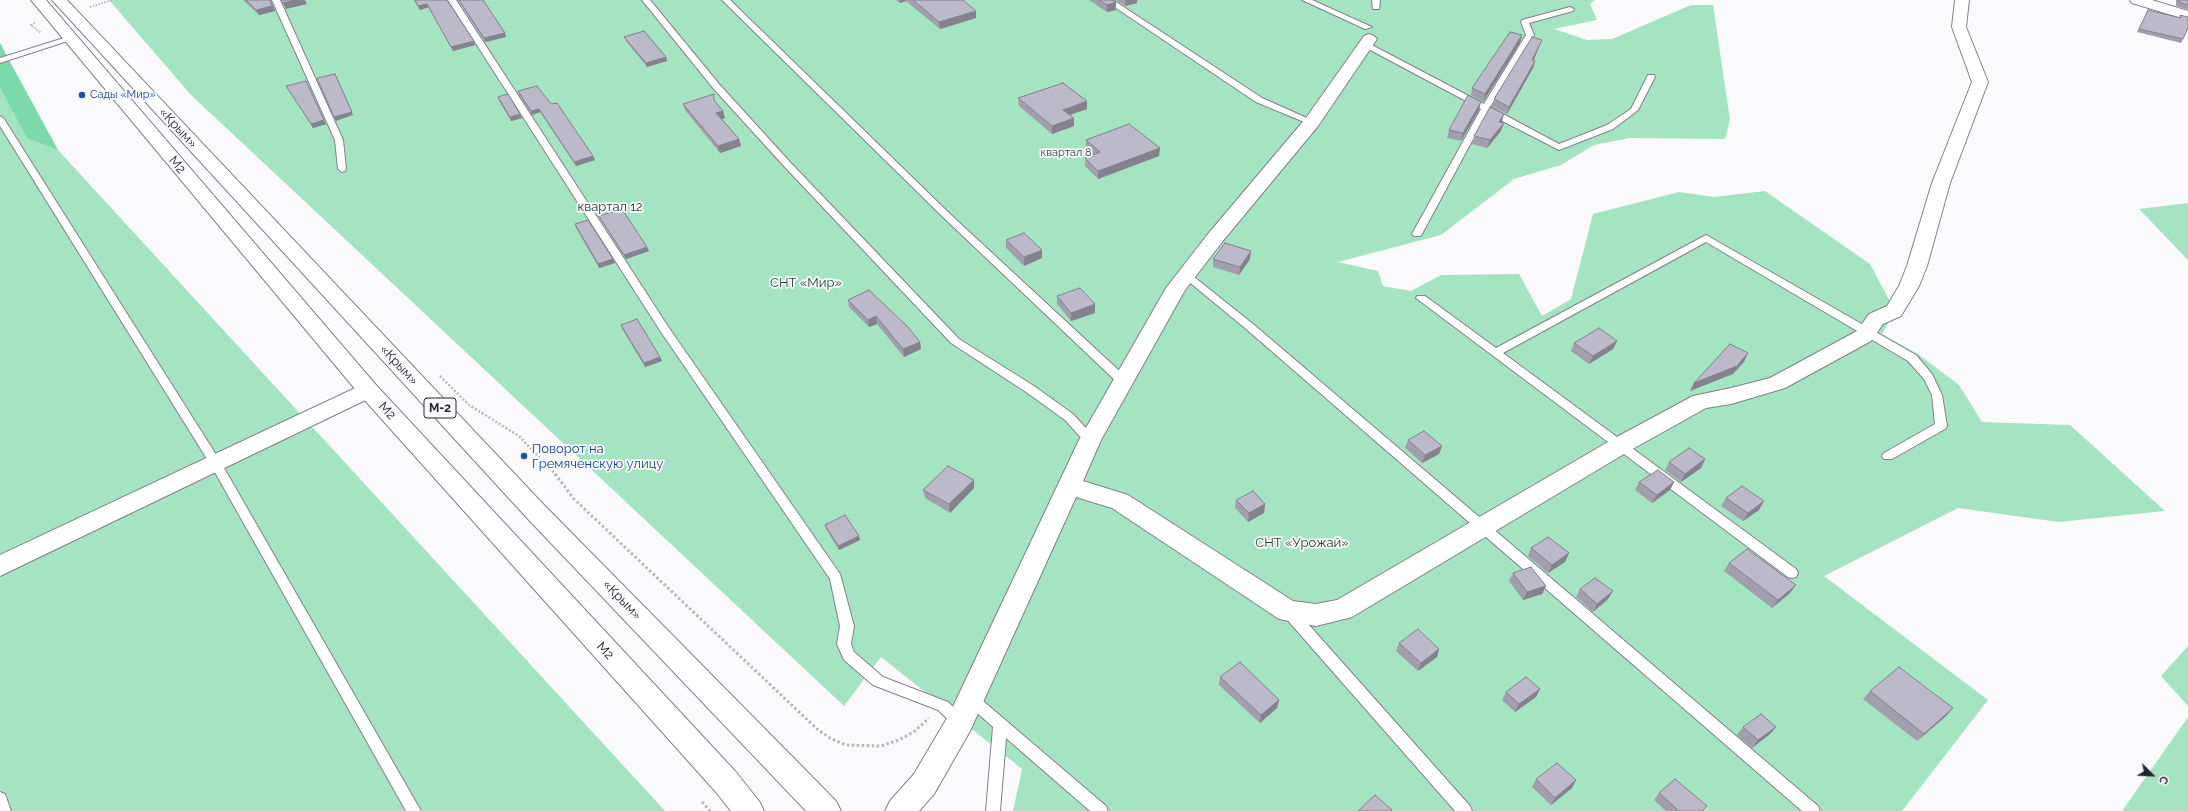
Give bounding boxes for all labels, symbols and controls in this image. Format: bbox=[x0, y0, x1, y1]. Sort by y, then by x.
place label: Сады «Мир» bbox=[90, 88, 156, 102]
marker: Сады «Мир» bbox=[77, 90, 87, 100]
street label: «Крым» bbox=[156, 105, 200, 151]
park label: квартал 8 bbox=[1040, 146, 1092, 160]
street label: М2 bbox=[165, 153, 189, 177]
park label: квартал 12 bbox=[577, 199, 643, 215]
park label: СНТ «Мир» bbox=[770, 275, 842, 291]
street label: «Крым» bbox=[377, 342, 421, 388]
road number: М-2 bbox=[424, 398, 456, 418]
street label: М2 bbox=[375, 399, 399, 423]
place label: Поворот на Гремяченскую улицу bbox=[532, 441, 663, 472]
marker: Поворот на Гремяченскую улицу bbox=[519, 451, 529, 461]
park label: СНТ «Урожай» bbox=[1255, 535, 1349, 551]
street label: «Крым» bbox=[599, 577, 645, 623]
street label: М2 bbox=[593, 639, 617, 663]
north arrow bbox=[2132, 755, 2172, 795]
text: С bbox=[2156, 774, 2171, 786]

